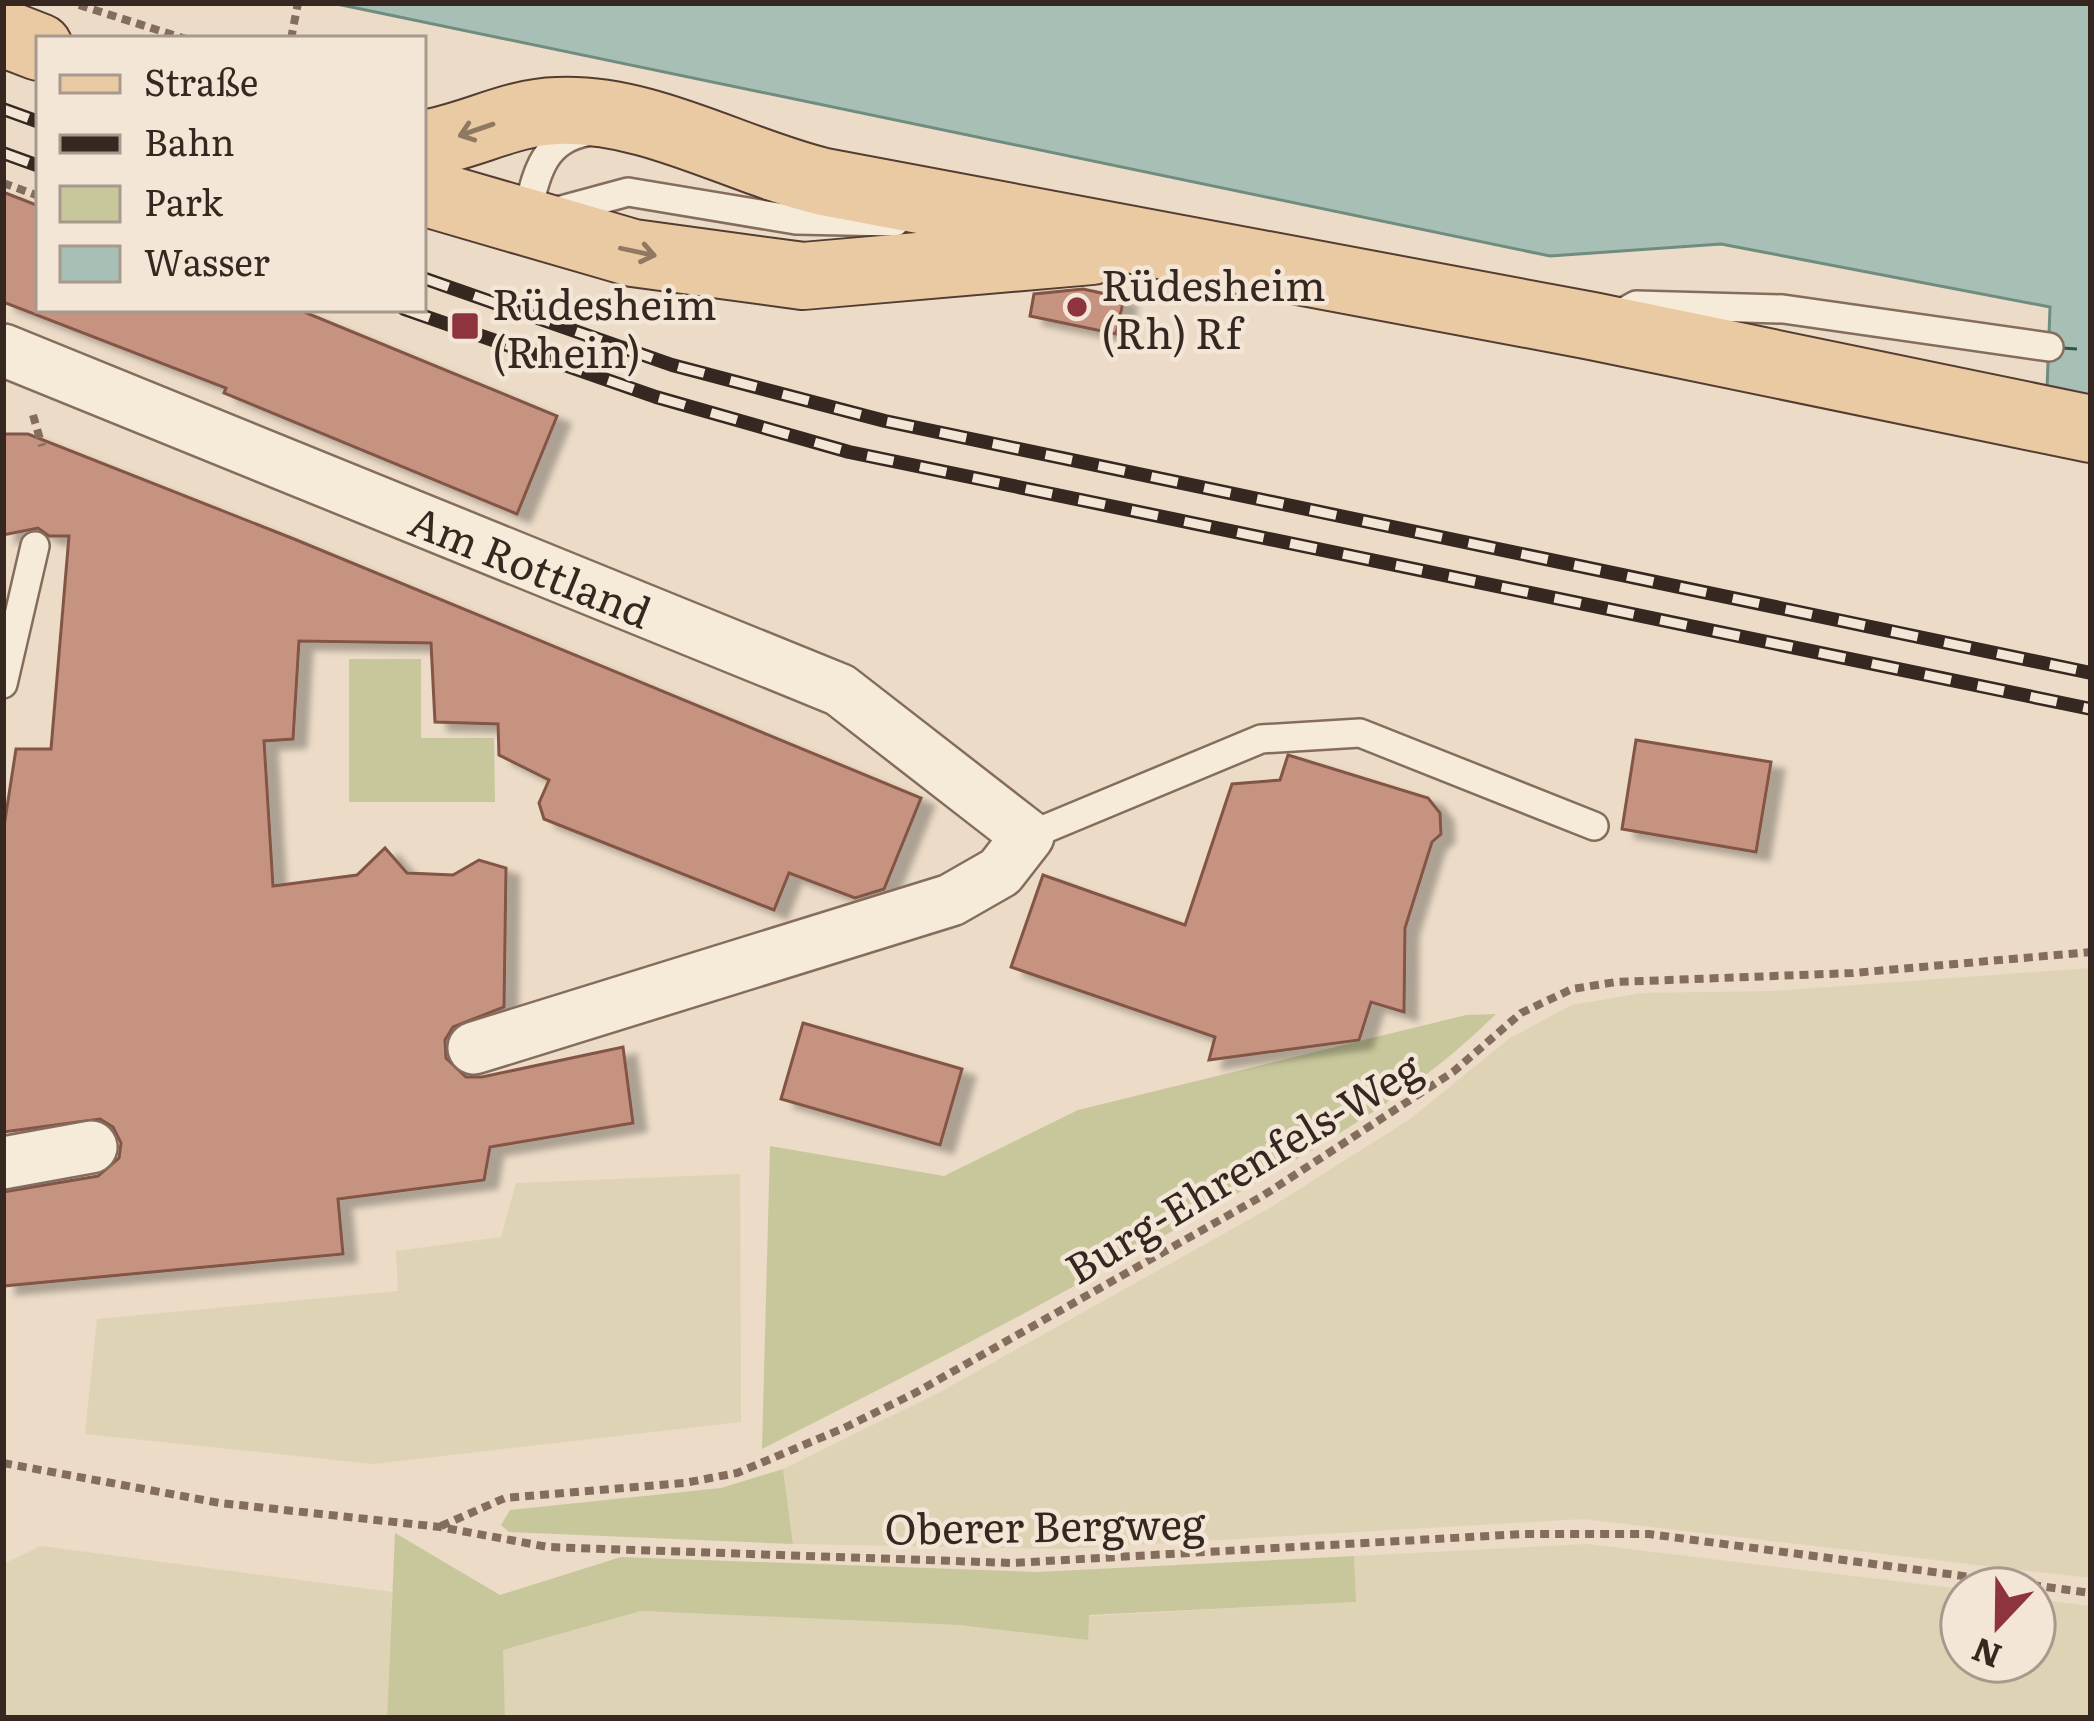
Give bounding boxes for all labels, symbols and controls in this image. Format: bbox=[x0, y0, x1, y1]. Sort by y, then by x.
legend bbox=[36, 36, 426, 312]
text: Straße bbox=[144, 54, 258, 107]
text: Bahn bbox=[144, 114, 234, 167]
one-way arrow bbox=[458, 121, 496, 143]
text: Park bbox=[144, 174, 224, 227]
text: Wasser bbox=[144, 234, 270, 287]
one-way arrow bbox=[618, 242, 656, 265]
place label: Rüdesheim (Rh) Rf bbox=[1101, 252, 1326, 362]
place label: Rüdesheim (Rhein) bbox=[492, 271, 717, 381]
marker: Rüdesheim (Rh) Rf bbox=[1064, 294, 1090, 320]
marker: Rüdesheim (Rhein) bbox=[449, 310, 481, 342]
street label: Am Rottland bbox=[401, 488, 661, 641]
street label: Burg-Ehrenfels-Weg bbox=[1052, 1035, 1432, 1297]
street label: Oberer Bergweg bbox=[884, 1490, 1207, 1558]
north arrow bbox=[1938, 1565, 2058, 1685]
text: N bbox=[1964, 1627, 2008, 1683]

